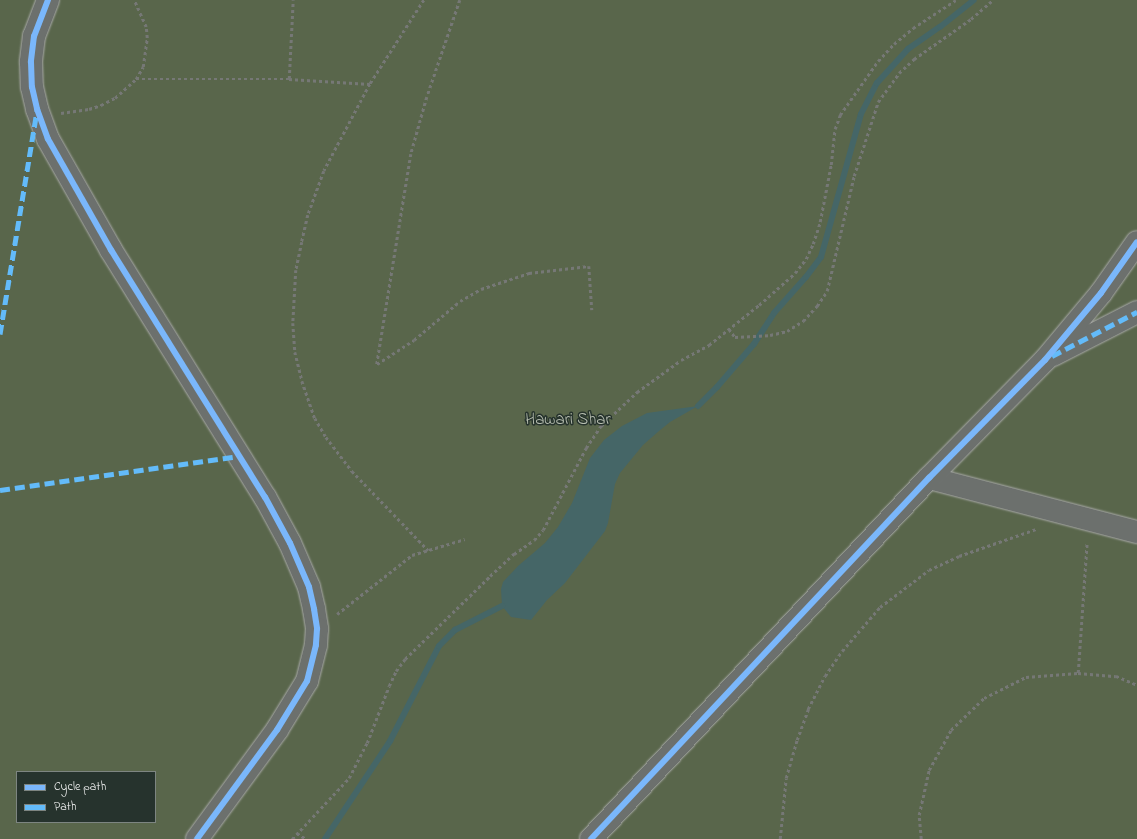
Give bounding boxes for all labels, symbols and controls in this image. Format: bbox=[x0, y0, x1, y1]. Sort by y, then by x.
park label: Hawari Shar bbox=[525, 410, 611, 430]
legend bbox=[16, 771, 156, 823]
text: Cycle path bbox=[54, 778, 106, 796]
text: Path bbox=[54, 798, 76, 816]

